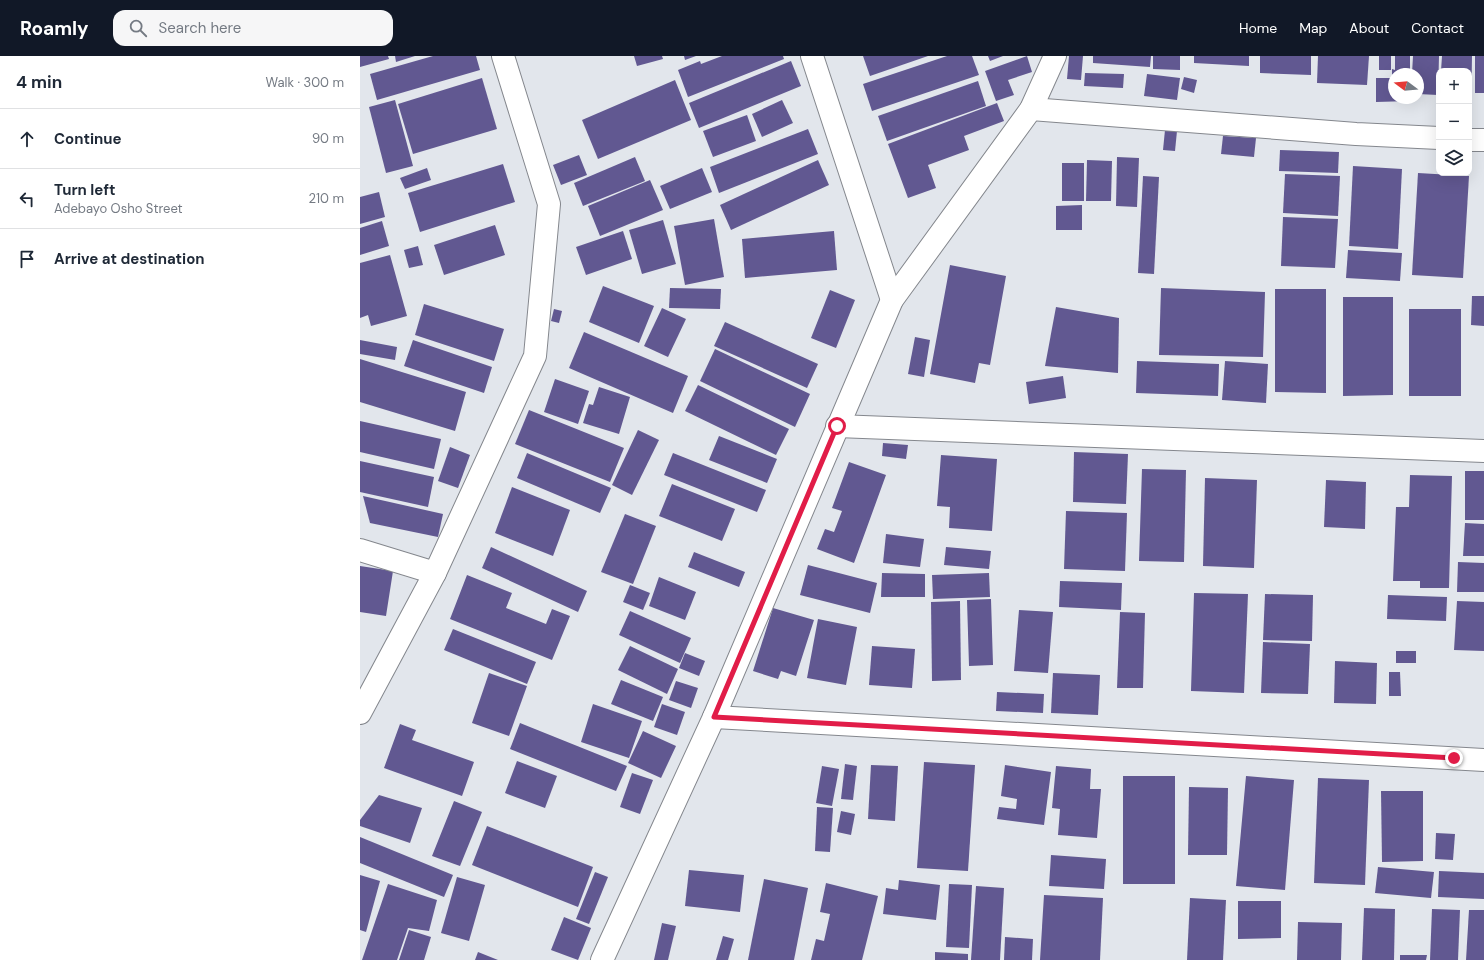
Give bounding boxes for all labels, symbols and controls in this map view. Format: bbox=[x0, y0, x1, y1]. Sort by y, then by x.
search box bbox=[113, 10, 393, 46]
text: Roamly bbox=[20, 16, 89, 41]
icon: search bbox=[127, 17, 149, 39]
text: Search here bbox=[159, 18, 241, 38]
text: Home bbox=[1239, 19, 1277, 37]
text: Map bbox=[1299, 19, 1327, 37]
text: About bbox=[1349, 19, 1389, 37]
text: Contact bbox=[1411, 19, 1464, 37]
north arrow bbox=[1388, 68, 1424, 104]
map controls bbox=[1436, 68, 1472, 176]
button: + bbox=[1436, 68, 1472, 104]
text: 4 min bbox=[16, 71, 62, 93]
text: Walk · 300 m bbox=[266, 74, 344, 91]
button: − bbox=[1436, 104, 1472, 140]
icon: ahead bbox=[16, 128, 38, 150]
text: Continue bbox=[54, 129, 122, 149]
text: 90 m bbox=[312, 130, 344, 147]
button: layers bbox=[1436, 140, 1472, 176]
text: Turn left bbox=[54, 180, 115, 200]
icon: left bbox=[16, 188, 38, 210]
text: 210 m bbox=[309, 190, 344, 207]
text: Adebayo Osho Street bbox=[54, 200, 183, 217]
icon: arrive bbox=[16, 248, 38, 270]
text: Arrive at destination bbox=[54, 249, 205, 269]
route start bbox=[828, 417, 846, 435]
route end bbox=[1445, 749, 1463, 767]

